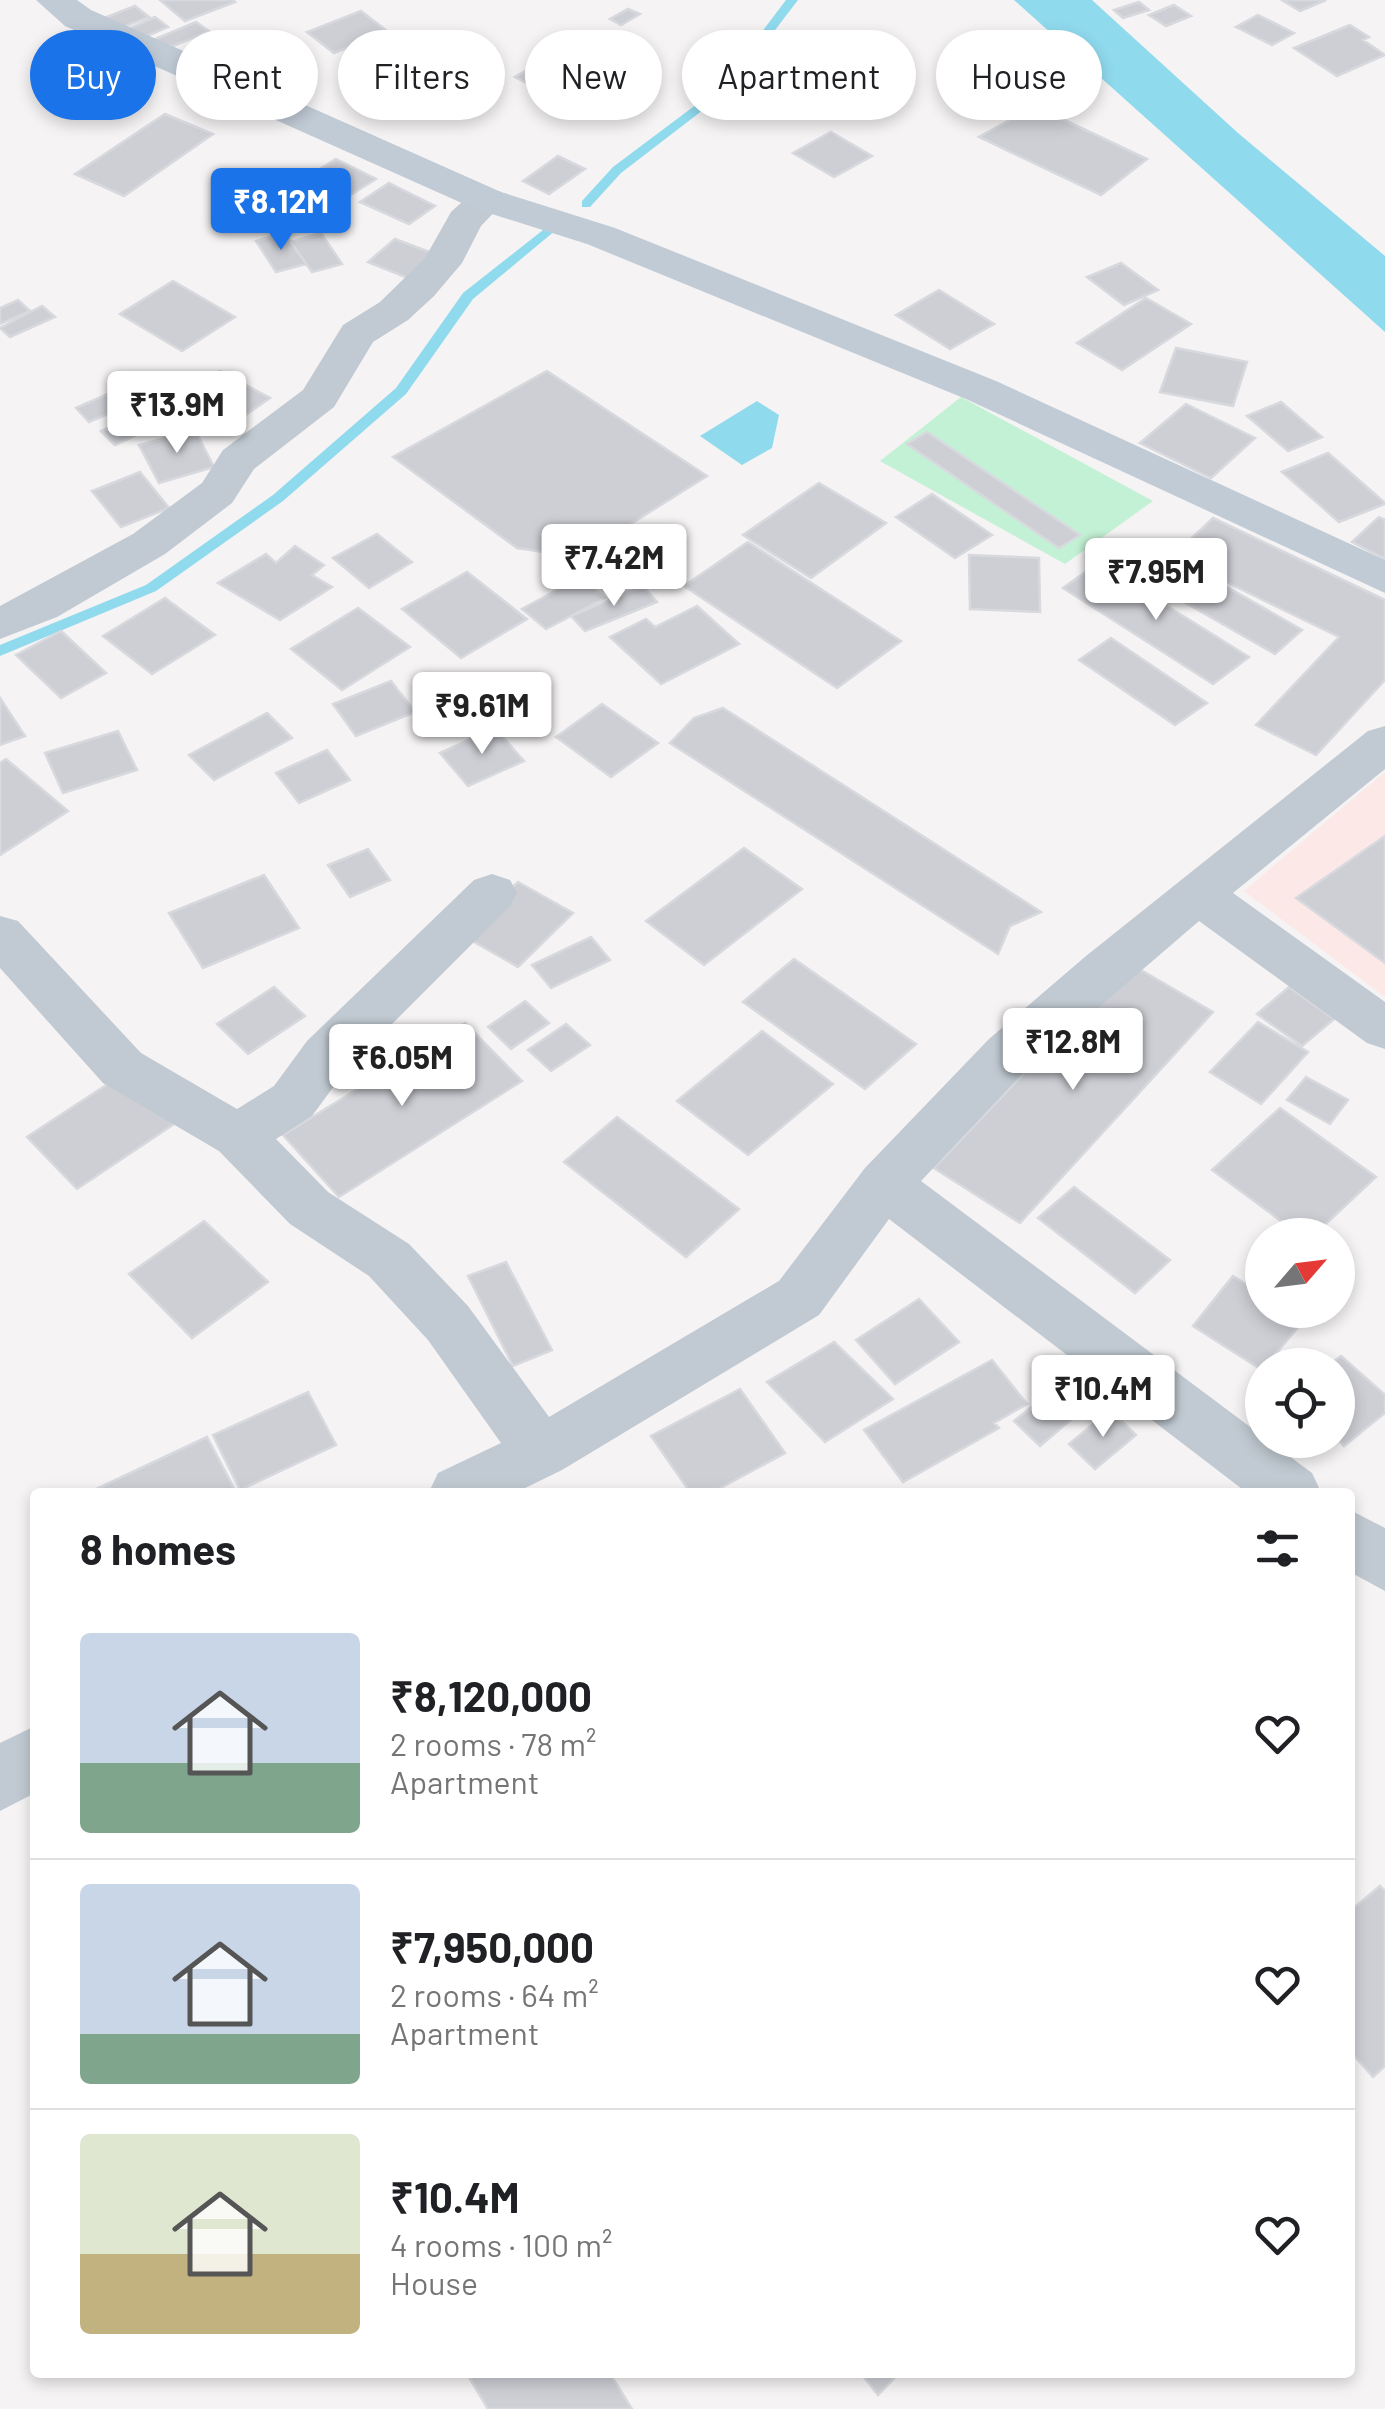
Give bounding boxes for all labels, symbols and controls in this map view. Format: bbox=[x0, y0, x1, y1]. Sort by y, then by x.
chip: Buy bbox=[30, 30, 156, 120]
chip: Rent bbox=[176, 30, 318, 120]
chip: Filters bbox=[338, 30, 505, 120]
chip: New bbox=[525, 30, 662, 120]
chip: Apartment bbox=[682, 30, 916, 120]
chip: House bbox=[936, 30, 1102, 120]
pin: ₹8.12M bbox=[200, 168, 362, 253]
text: ₹8.12M bbox=[233, 181, 329, 219]
pin: ₹13.9M bbox=[96, 371, 258, 456]
text: ₹13.9M bbox=[129, 384, 225, 422]
pin: ₹7.42M bbox=[533, 524, 695, 609]
text: ₹7.42M bbox=[564, 537, 664, 575]
pin: ₹7.95M bbox=[1075, 538, 1237, 623]
text: ₹7.95M bbox=[1107, 551, 1205, 589]
pin: ₹9.61M bbox=[401, 672, 563, 757]
text: ₹9.61M bbox=[434, 685, 530, 723]
pin: ₹12.8M bbox=[992, 1008, 1154, 1093]
text: ₹12.8M bbox=[1025, 1021, 1121, 1059]
pin: ₹6.05M bbox=[321, 1024, 483, 1109]
text: ₹6.05M bbox=[351, 1037, 453, 1075]
north arrow bbox=[1245, 1218, 1355, 1328]
map controls bbox=[1245, 1218, 1355, 1458]
button: locate bbox=[1245, 1348, 1355, 1458]
pin: ₹10.4M bbox=[1022, 1355, 1184, 1440]
text: ₹10.4M bbox=[1054, 1368, 1152, 1406]
icon: filters bbox=[1250, 1521, 1305, 1576]
text: 8 homes bbox=[80, 1523, 236, 1573]
text: ₹8,120,000 bbox=[390, 1670, 592, 1720]
icon: home bbox=[160, 1673, 280, 1793]
icon: heart bbox=[1250, 1706, 1305, 1761]
text: 2 rooms · 78 m² bbox=[390, 1724, 596, 1762]
text: Apartment bbox=[390, 1762, 539, 1800]
text: ₹7,950,000 bbox=[390, 1921, 594, 1971]
icon: home bbox=[160, 1924, 280, 2044]
icon: heart bbox=[1250, 1957, 1305, 2012]
text: 2 rooms · 64 m² bbox=[390, 1975, 599, 2013]
text: Apartment bbox=[390, 2013, 539, 2051]
text: ₹10.4M bbox=[390, 2171, 520, 2221]
icon: home bbox=[160, 2174, 280, 2294]
icon: heart bbox=[1250, 2207, 1305, 2262]
text: 4 rooms · 100 m² bbox=[390, 2225, 612, 2263]
text: House bbox=[390, 2263, 478, 2301]

